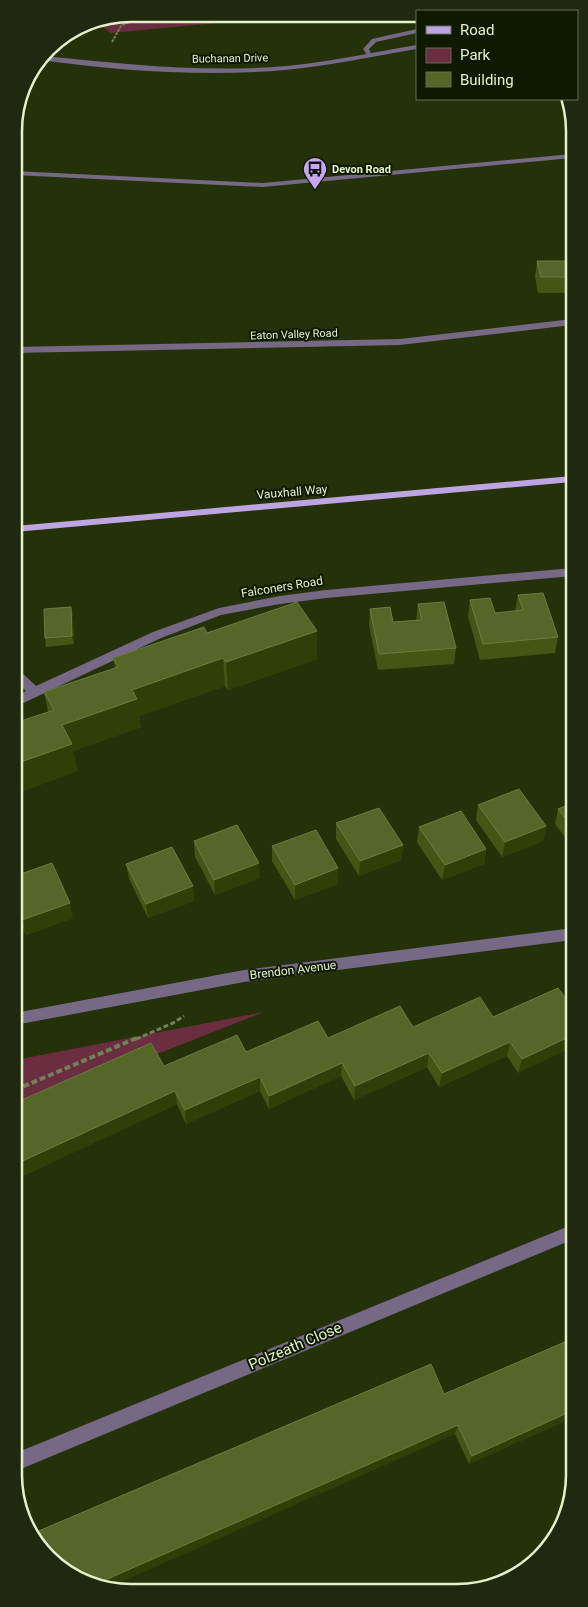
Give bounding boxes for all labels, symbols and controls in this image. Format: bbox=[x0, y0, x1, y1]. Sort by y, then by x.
legend bbox=[416, 10, 578, 100]
text: Road bbox=[460, 21, 494, 39]
text: Park bbox=[460, 46, 491, 64]
street label: Buchanan Drive bbox=[192, 51, 268, 66]
text: Building bbox=[460, 71, 514, 89]
bus stop icon: Devon Road bbox=[302, 156, 328, 190]
place label: Devon Road bbox=[332, 163, 391, 176]
street label: Eaton Valley Road bbox=[250, 326, 338, 343]
street label: Vauxhall Way bbox=[256, 482, 328, 502]
street label: Falconers Road bbox=[240, 574, 324, 600]
street label: Brendon Avenue bbox=[249, 958, 337, 982]
street label: Polzeath Close bbox=[246, 1318, 344, 1374]

